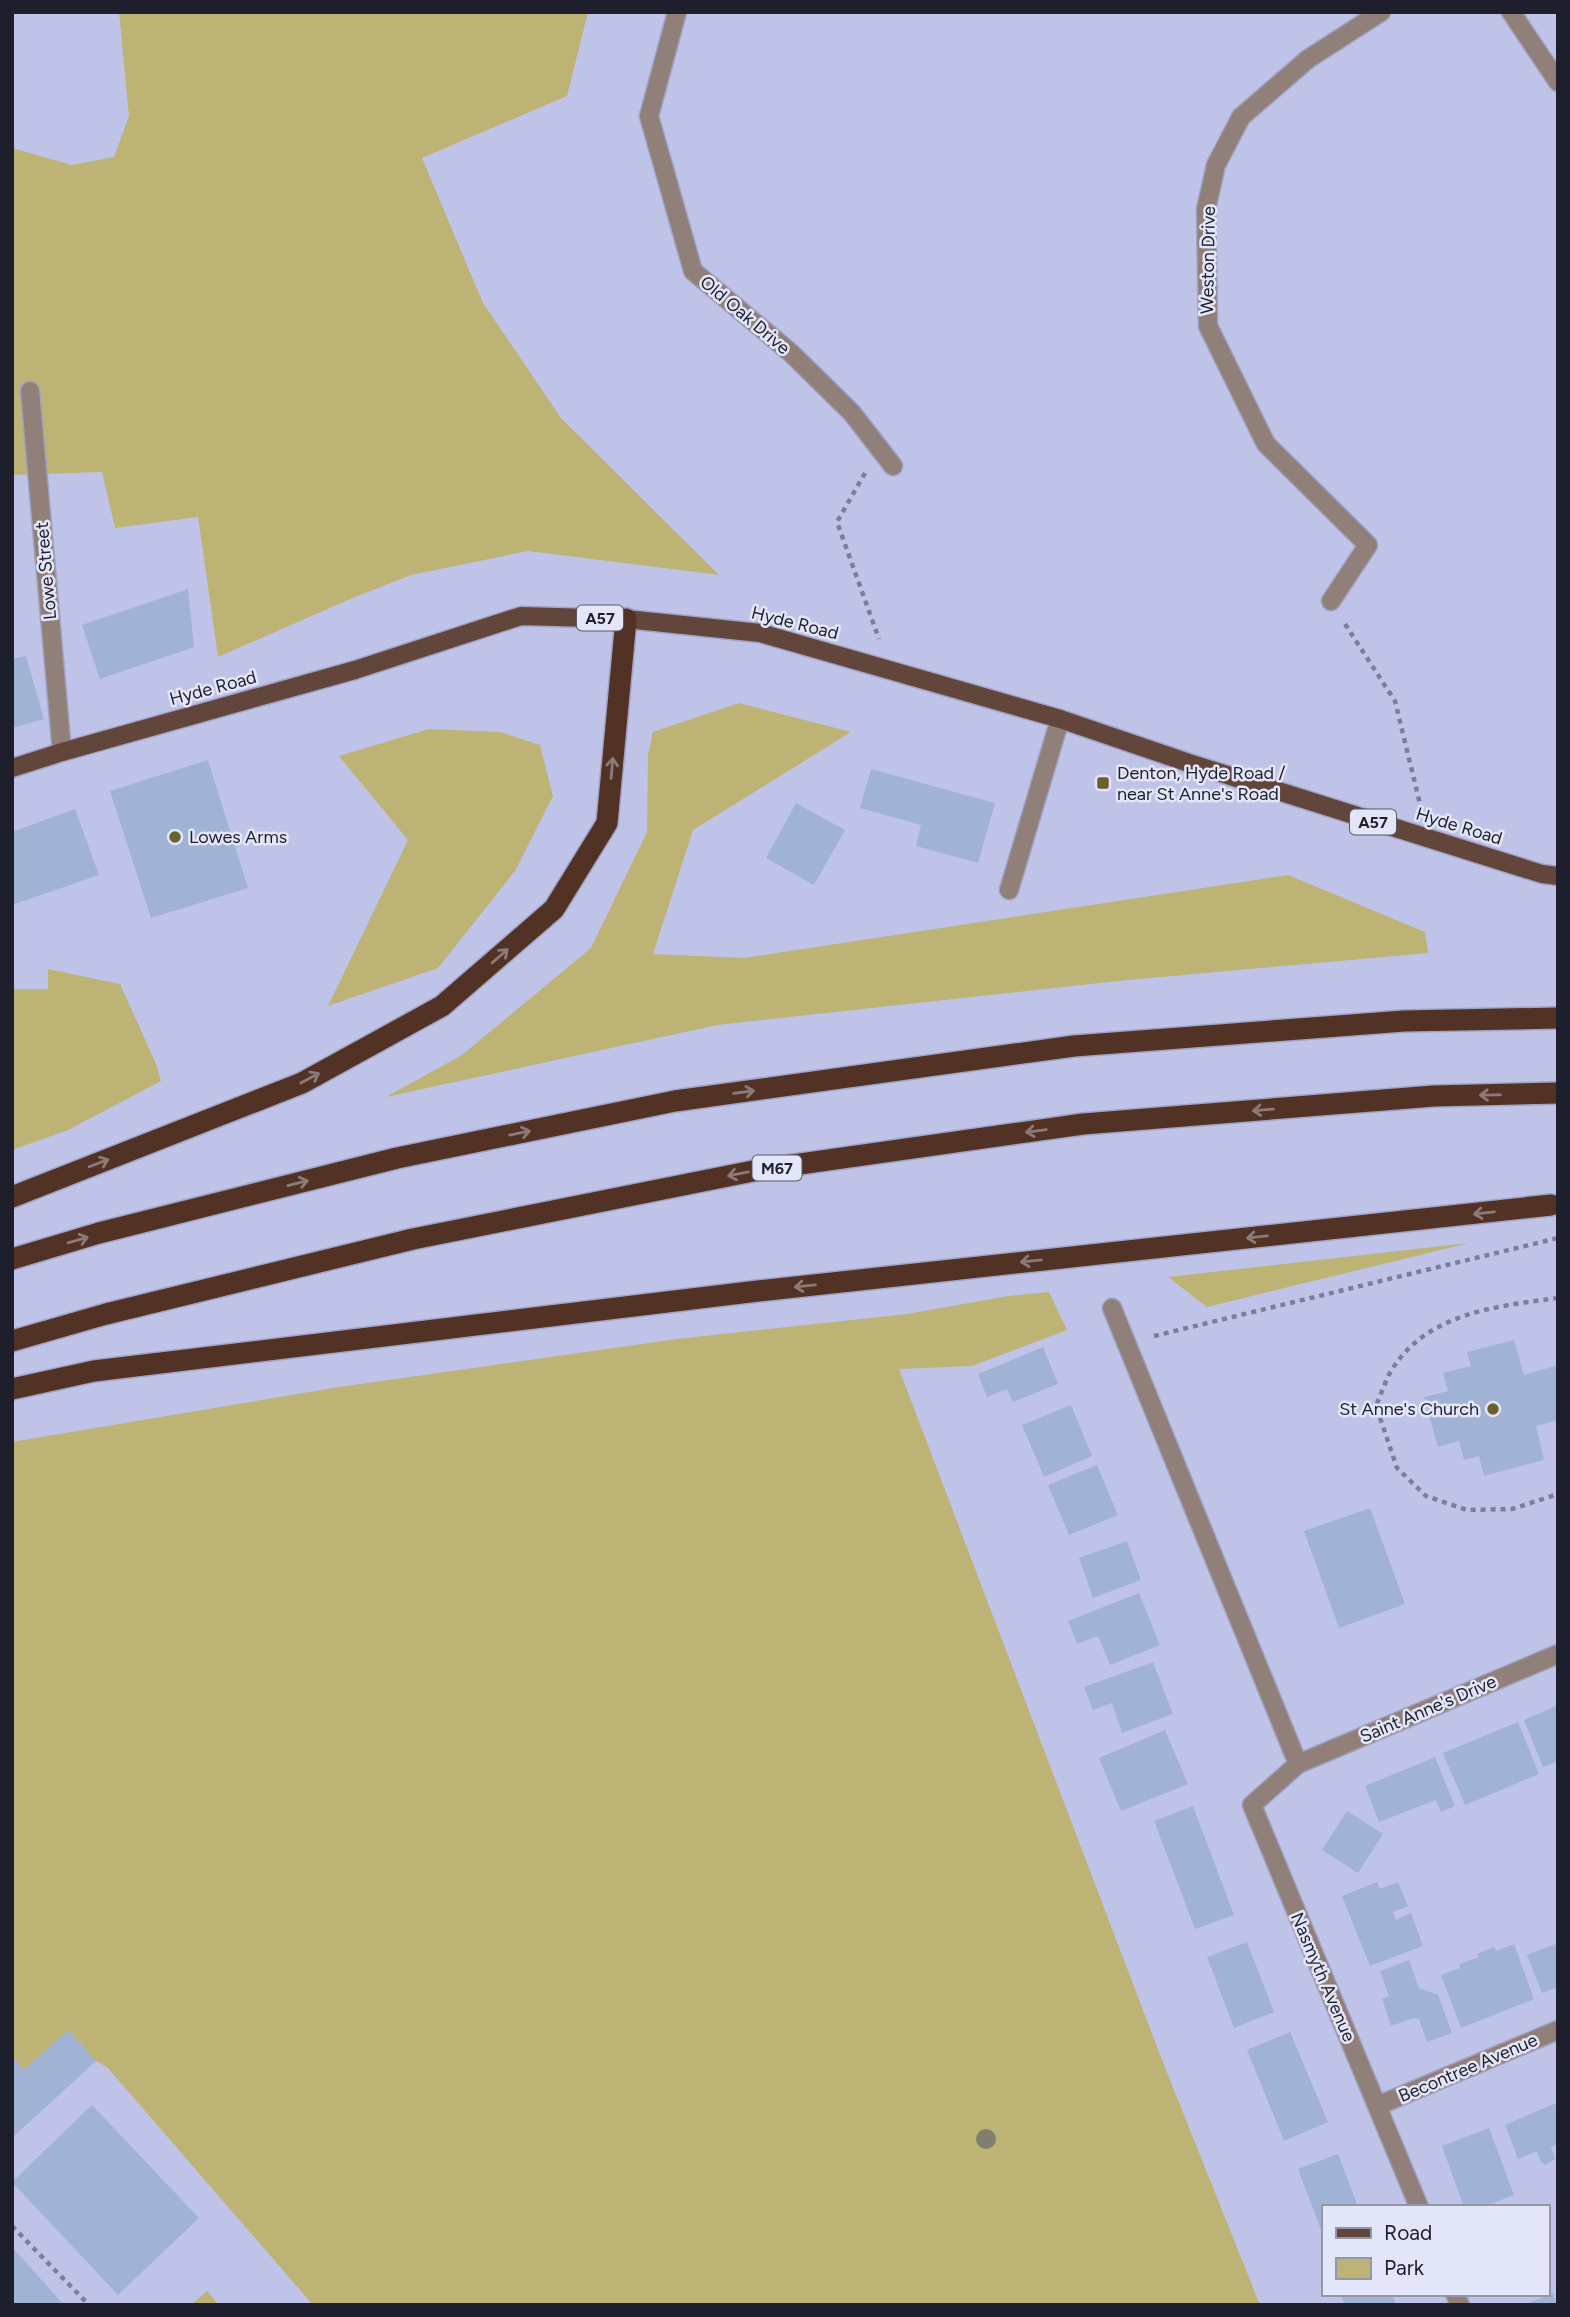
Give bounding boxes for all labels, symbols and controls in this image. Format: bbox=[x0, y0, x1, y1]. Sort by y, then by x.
street label: Weston Drive bbox=[1196, 206, 1220, 314]
street label: Old Oak Drive bbox=[695, 271, 795, 359]
street label: Lowe Street bbox=[31, 521, 61, 621]
street label: Hyde Road bbox=[749, 602, 841, 644]
road number: A57 bbox=[577, 606, 623, 631]
street label: Hyde Road bbox=[167, 666, 259, 710]
one-way arrow bbox=[606, 757, 619, 780]
place label: Denton, Hyde Road / near St Anne's Road bbox=[1117, 762, 1286, 805]
marker: Denton, Hyde Road / near St Anne's Road bbox=[1095, 775, 1111, 791]
street label: Hyde Road bbox=[1413, 802, 1505, 850]
road number: A57 bbox=[1350, 810, 1396, 834]
place label: Lowes Arms bbox=[189, 826, 287, 848]
marker: Lowes Arms bbox=[167, 829, 183, 845]
one-way arrow bbox=[491, 948, 509, 964]
one-way arrow bbox=[299, 1071, 320, 1085]
one-way arrow bbox=[732, 1085, 754, 1098]
one-way arrow bbox=[1478, 1088, 1501, 1101]
one-way arrow bbox=[1252, 1104, 1274, 1117]
one-way arrow bbox=[508, 1125, 531, 1139]
one-way arrow bbox=[1025, 1125, 1048, 1138]
one-way arrow bbox=[87, 1155, 109, 1168]
road number: M67 bbox=[752, 1156, 802, 1180]
one-way arrow bbox=[727, 1168, 750, 1182]
one-way arrow bbox=[286, 1176, 309, 1189]
one-way arrow bbox=[1473, 1206, 1495, 1219]
one-way arrow bbox=[1247, 1231, 1269, 1244]
one-way arrow bbox=[66, 1232, 88, 1245]
one-way arrow bbox=[1020, 1255, 1043, 1268]
one-way arrow bbox=[794, 1279, 817, 1292]
place label: St Anne's Church bbox=[1339, 1398, 1479, 1420]
marker: St Anne's Church bbox=[1485, 1401, 1501, 1417]
street label: Saint Anne's Drive bbox=[1357, 1670, 1500, 1748]
street label: Nasmyth Avenue bbox=[1286, 1909, 1360, 2045]
street label: Becontree Avenue bbox=[1395, 2029, 1541, 2107]
legend bbox=[1322, 2205, 1549, 2296]
text: Road bbox=[1384, 2220, 1432, 2245]
text: Park bbox=[1384, 2255, 1425, 2280]

